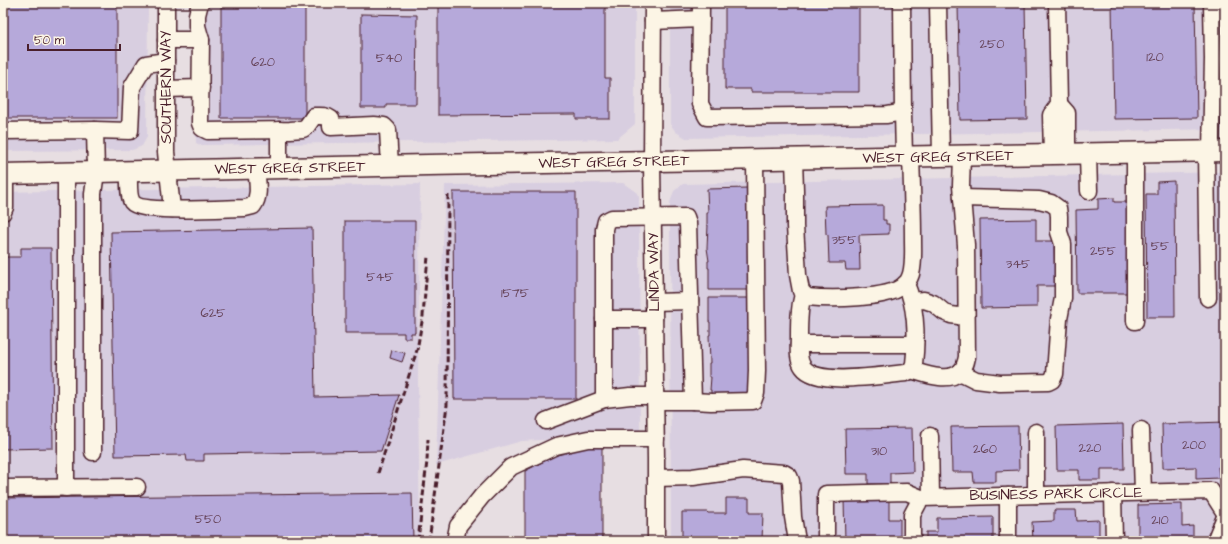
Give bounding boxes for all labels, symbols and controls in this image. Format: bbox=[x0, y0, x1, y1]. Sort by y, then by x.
scale bar bbox=[28, 26, 120, 52]
street label: SOUTHERN WAY bbox=[156, 30, 177, 144]
text: 50 m bbox=[34, 32, 65, 49]
house number: 250 bbox=[980, 35, 1004, 53]
house number: 120 bbox=[1146, 48, 1164, 66]
house number: 540 bbox=[376, 49, 402, 67]
house number: 620 bbox=[251, 53, 275, 71]
street label: WEST GREG STREET bbox=[862, 145, 1014, 169]
street label: WEST GREG STREET bbox=[538, 150, 690, 174]
street label: WEST GREG STREET bbox=[214, 156, 366, 180]
house number: 355 bbox=[831, 231, 857, 249]
street label: LINDA WAY bbox=[643, 232, 665, 312]
house number: 55 bbox=[1151, 237, 1169, 255]
house number: 255 bbox=[1090, 242, 1116, 260]
house number: 345 bbox=[1006, 255, 1030, 273]
house number: 545 bbox=[366, 268, 394, 286]
house number: 1575 bbox=[501, 284, 529, 302]
house number: 625 bbox=[201, 304, 225, 322]
house number: 200 bbox=[1182, 436, 1206, 454]
house number: 220 bbox=[1078, 439, 1102, 457]
house number: 260 bbox=[973, 440, 997, 458]
house number: 310 bbox=[871, 442, 887, 460]
street label: BUSINESS PARK CIRCLE bbox=[969, 482, 1143, 506]
house number: 550 bbox=[195, 510, 221, 528]
house number: 210 bbox=[1151, 511, 1169, 529]

